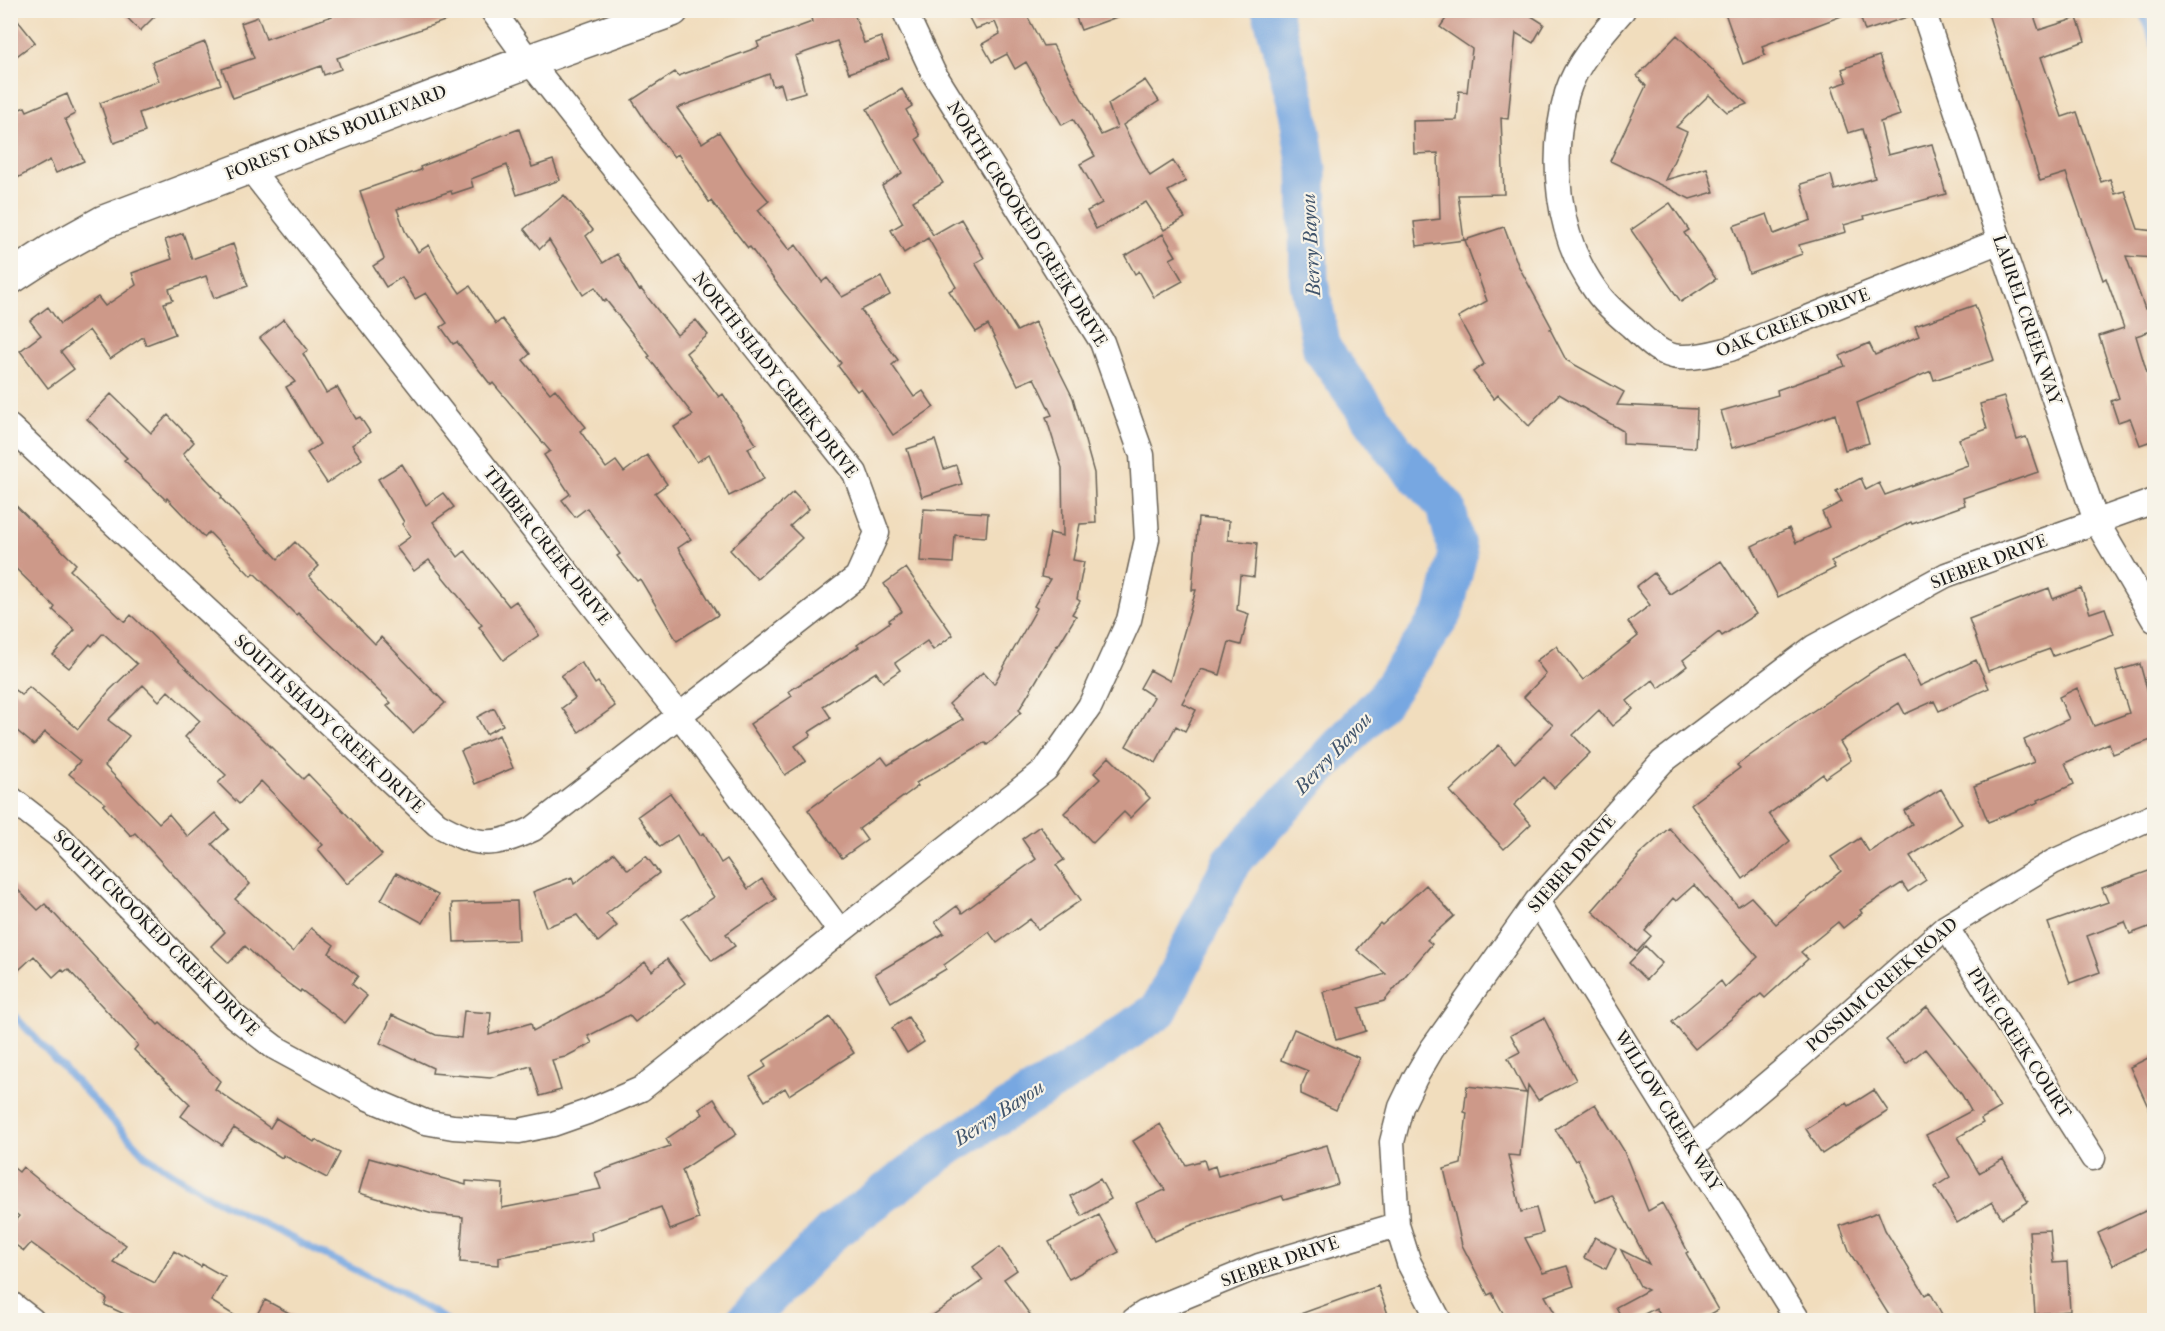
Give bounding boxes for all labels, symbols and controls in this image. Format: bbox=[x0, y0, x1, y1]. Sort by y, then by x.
street label: FOREST OAKS BOULEVARD bbox=[222, 81, 450, 185]
street label: NORTH CROOKED CREEK DRIVE bbox=[943, 97, 1111, 351]
water label: Berry Bayou bbox=[1297, 193, 1325, 298]
street label: LAUREL CREEK WAY bbox=[1988, 232, 2066, 409]
street label: NORTH SHADY CREEK DRIVE bbox=[688, 268, 862, 482]
street label: OAK CREEK DRIVE bbox=[1713, 284, 1873, 362]
street label: TIMBER CREEK DRIVE bbox=[479, 462, 615, 630]
street label: SIEBER DRIVE bbox=[1928, 530, 2050, 594]
street label: SOUTH SHADY CREEK DRIVE bbox=[230, 630, 428, 818]
water label: Berry Bayou bbox=[1289, 707, 1377, 799]
street label: SIEBER DRIVE bbox=[1524, 811, 1620, 917]
street label: SOUTH CROOKED CREEK DRIVE bbox=[49, 826, 263, 1040]
street label: POSSUM CREEK ROAD bbox=[1802, 913, 1962, 1057]
street label: PINE CREEK COURT bbox=[1962, 964, 2076, 1123]
street label: WILLOW CREEK WAY bbox=[1609, 1026, 1726, 1196]
water label: Berry Bayou bbox=[949, 1075, 1049, 1151]
street label: SIEBER DRIVE bbox=[1218, 1232, 1342, 1292]

